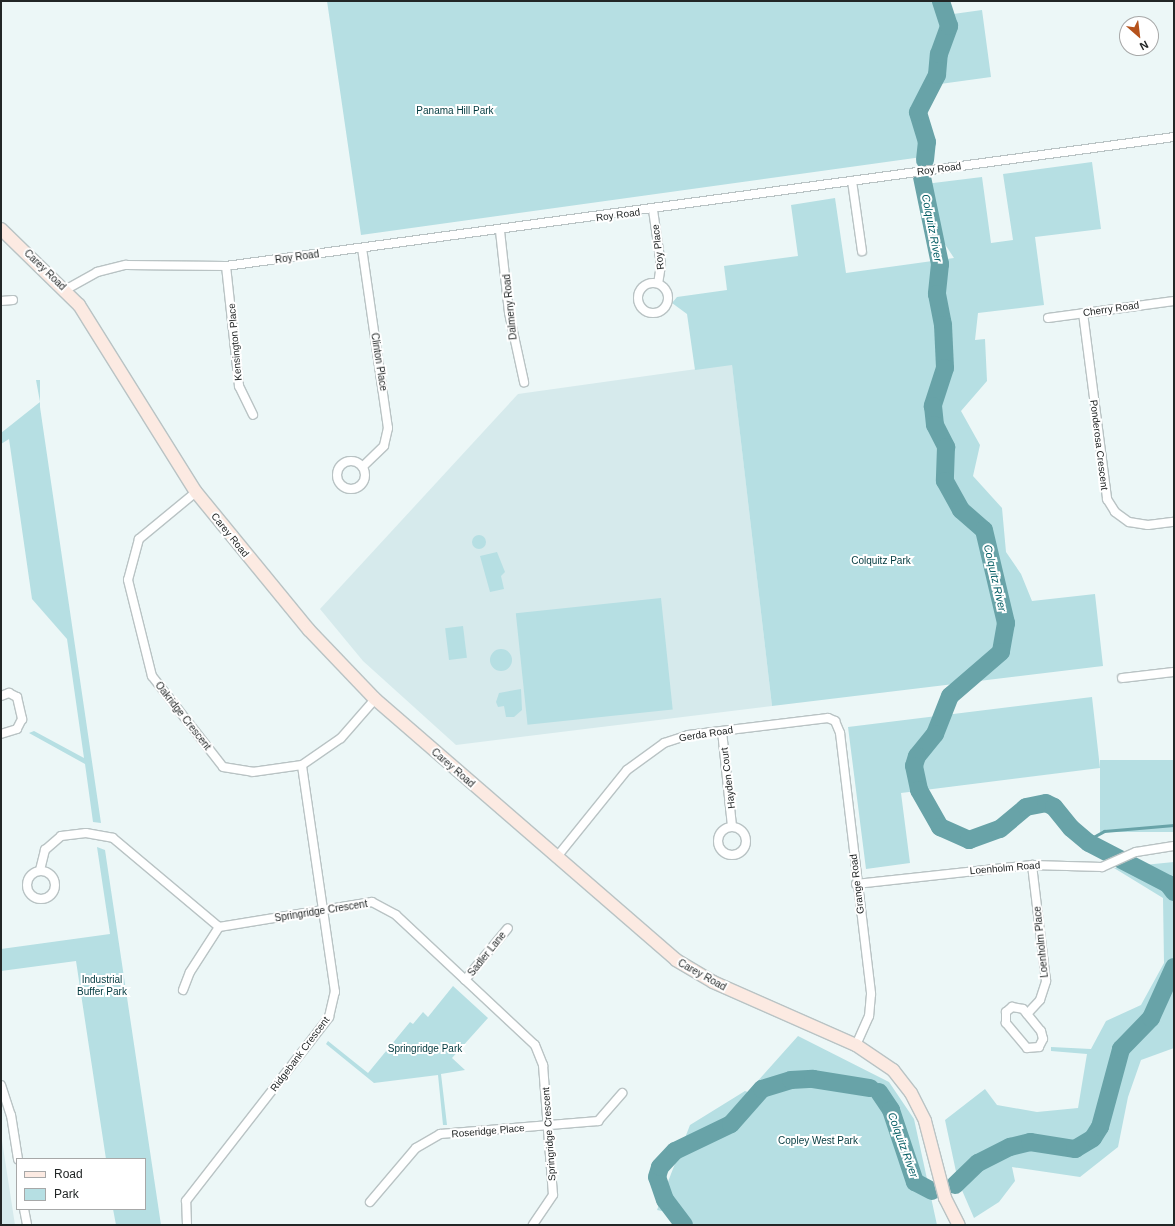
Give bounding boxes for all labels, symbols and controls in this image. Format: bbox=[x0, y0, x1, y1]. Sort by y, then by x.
north arrow bbox=[1119, 16, 1159, 56]
text: N bbox=[1138, 39, 1150, 53]
park label: Panama Hill Park bbox=[416, 105, 494, 117]
street label: Roy Road bbox=[916, 160, 962, 178]
water label: Colquitz River bbox=[919, 193, 945, 263]
street label: Roy Road bbox=[595, 206, 641, 224]
street label: Roy Place bbox=[649, 224, 667, 270]
street label: Carey Road bbox=[22, 247, 68, 293]
street label: Roy Road bbox=[274, 248, 320, 266]
street label: Dalmeny Road bbox=[501, 273, 519, 341]
street label: Cherry Road bbox=[1082, 299, 1140, 319]
street label: Kensington Place bbox=[226, 303, 244, 381]
street label: Clinton Place bbox=[368, 332, 390, 392]
street label: Ponderosa Crescent bbox=[1087, 399, 1111, 491]
street label: Carey Road bbox=[209, 510, 251, 560]
water label: Colquitz River bbox=[981, 543, 1009, 613]
park label: Colquitz Park bbox=[851, 555, 911, 567]
street label: Oakridge Crescent bbox=[153, 679, 213, 753]
street label: Gerda Road bbox=[678, 724, 734, 744]
street label: Carey Road bbox=[429, 746, 477, 790]
street label: Hayden Court bbox=[718, 747, 738, 809]
street label: Grange Road bbox=[847, 853, 867, 915]
street label: Loenholm Road bbox=[969, 859, 1041, 877]
street label: Springridge Crescent bbox=[274, 898, 368, 924]
street label: Loenholm Place bbox=[1031, 906, 1051, 978]
street label: Sadler Lane bbox=[465, 929, 509, 979]
street label: Carey Road bbox=[676, 957, 728, 993]
park label: Industrial Buffer Park bbox=[77, 973, 127, 996]
street label: Ridgebank Crescent bbox=[268, 1014, 332, 1094]
park label: Springridge Park bbox=[388, 1043, 462, 1055]
street label: Springridge Crescent bbox=[540, 1087, 558, 1181]
water label: Colquitz River bbox=[885, 1111, 921, 1179]
street label: Roseridge Place bbox=[451, 1122, 525, 1140]
park label: Copley West Park bbox=[778, 1135, 858, 1147]
legend bbox=[16, 1158, 146, 1210]
text: Road bbox=[54, 1167, 83, 1181]
text: Park bbox=[54, 1187, 79, 1201]

